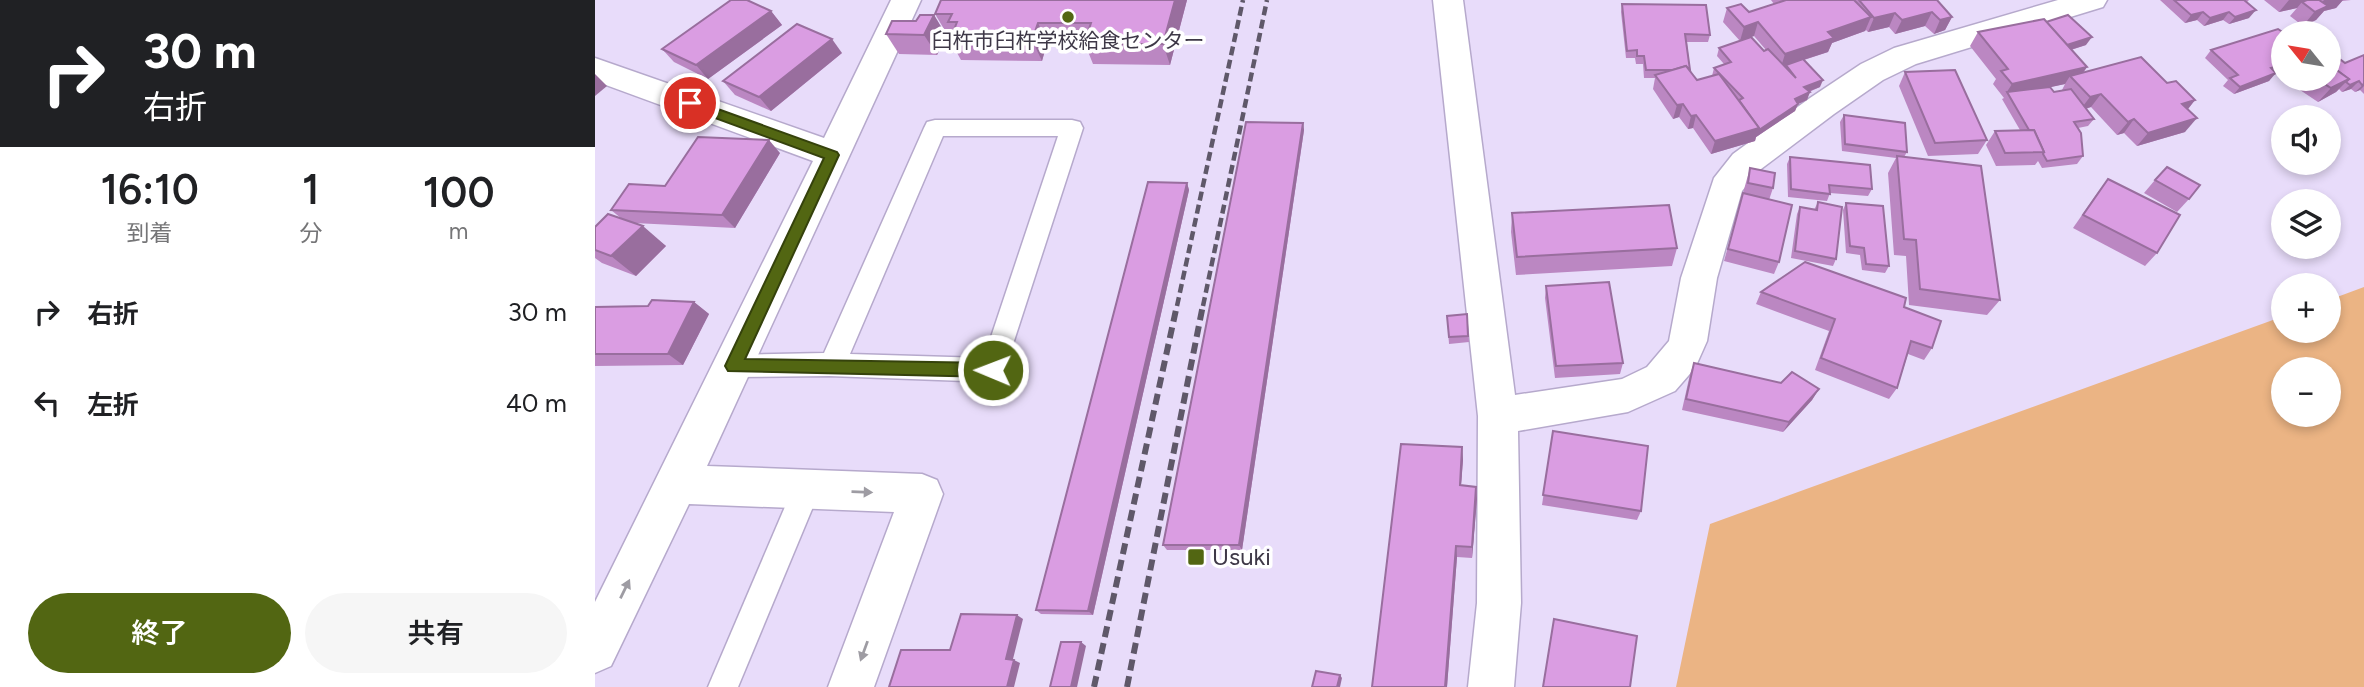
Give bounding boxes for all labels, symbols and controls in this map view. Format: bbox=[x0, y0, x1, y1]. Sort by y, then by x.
marker: 臼杵市臼杵学校給食センター bbox=[1060, 9, 1076, 25]
text: 30 m bbox=[143, 21, 256, 80]
north arrow bbox=[2271, 21, 2341, 91]
map controls bbox=[2271, 21, 2341, 427]
icon: right bbox=[28, 28, 119, 119]
place label: 臼杵市臼杵学校給食センター bbox=[932, 28, 1205, 53]
pin bbox=[660, 73, 720, 133]
icon: arrive bbox=[671, 84, 709, 122]
text: 右折 bbox=[143, 88, 207, 126]
button: sound bbox=[2271, 105, 2341, 175]
text: 16:10 bbox=[100, 164, 199, 215]
text: 1 bbox=[302, 164, 320, 215]
text: 100 bbox=[423, 167, 494, 218]
button: layers bbox=[2271, 189, 2341, 259]
text: m bbox=[449, 217, 468, 245]
text: 到着 bbox=[127, 219, 173, 247]
text: 分 bbox=[299, 219, 322, 247]
button: + bbox=[2271, 273, 2341, 343]
icon: right bbox=[28, 293, 66, 331]
text: 30 m bbox=[508, 296, 567, 328]
text: 右折 bbox=[87, 298, 139, 330]
position arrow bbox=[956, 333, 1030, 407]
button: − bbox=[2271, 357, 2341, 427]
icon: left bbox=[28, 384, 66, 422]
text: 40 m bbox=[506, 387, 567, 419]
text: 左折 bbox=[87, 389, 139, 421]
one-way arrow bbox=[851, 486, 873, 497]
place label: Usuki bbox=[1212, 542, 1271, 571]
marker: Usuki bbox=[1186, 547, 1206, 567]
one-way arrow bbox=[620, 579, 631, 599]
button: 終了 bbox=[28, 593, 291, 673]
button: 共有 bbox=[305, 593, 567, 673]
one-way arrow bbox=[859, 640, 870, 661]

